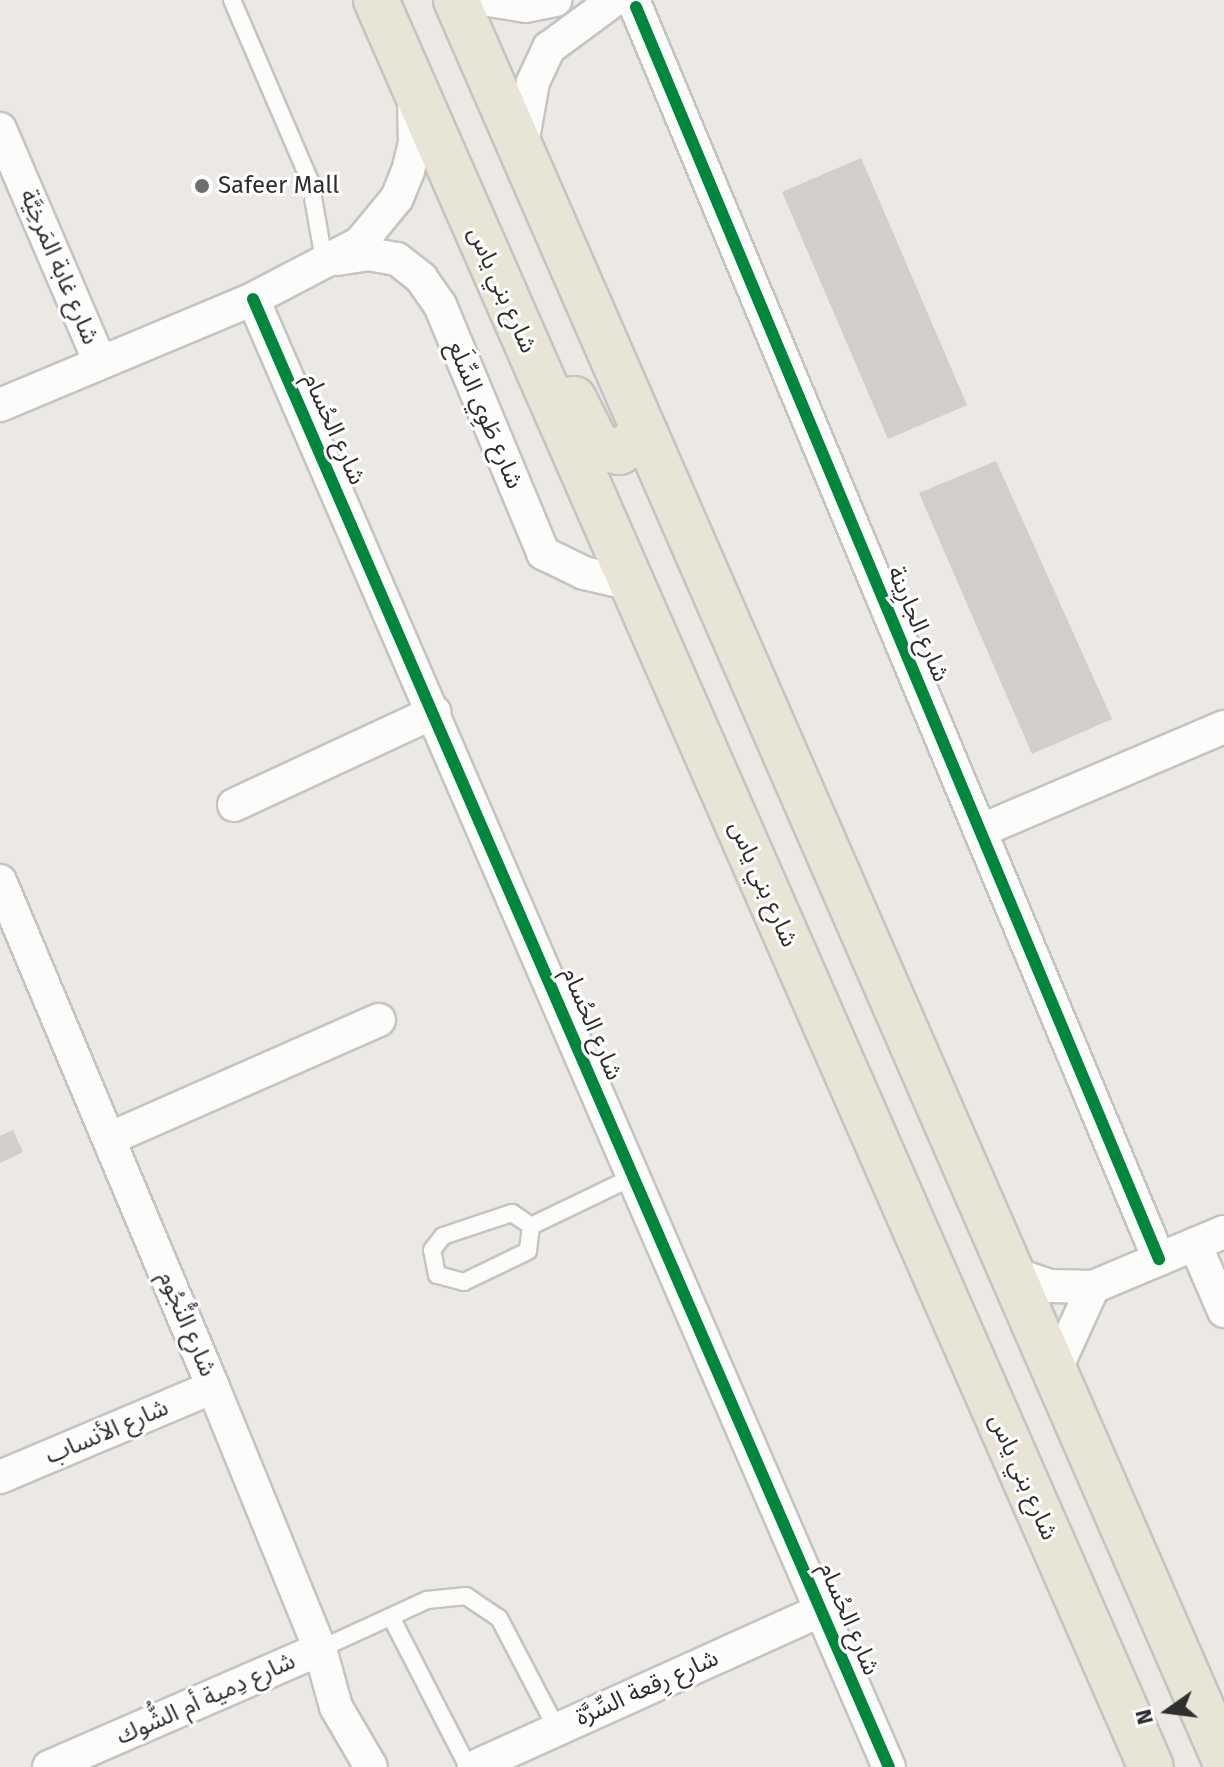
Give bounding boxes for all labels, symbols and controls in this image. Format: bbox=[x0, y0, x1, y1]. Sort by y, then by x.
place label: Safeer Mall bbox=[218, 172, 339, 200]
marker: Safeer Mall bbox=[193, 177, 211, 195]
street label: شارع غابة المَرخِيَّة bbox=[13, 185, 105, 349]
street label: شارع بني ياس bbox=[461, 222, 543, 358]
street label: شارع طَوِي السِّلَع bbox=[441, 337, 529, 493]
street label: شارع الحُسام bbox=[297, 369, 371, 489]
street label: شارع الجارِينة bbox=[881, 562, 955, 686]
street label: شارع بني ياس bbox=[722, 816, 804, 952]
street label: شارع الحُسام bbox=[555, 963, 629, 1085]
street label: شارع النُّجُوم bbox=[152, 1267, 222, 1381]
street label: شارع الأنساب bbox=[41, 1393, 173, 1471]
street label: شارع بني ياس bbox=[982, 1409, 1064, 1545]
street label: شارع الحُسام bbox=[812, 1558, 886, 1680]
street label: شارع رِقعة السِّرَّة bbox=[571, 1644, 723, 1732]
street label: شارع دِمية أم الشُّوك bbox=[112, 1647, 300, 1751]
north arrow bbox=[1128, 1671, 1208, 1751]
text: N bbox=[1129, 1707, 1159, 1727]

